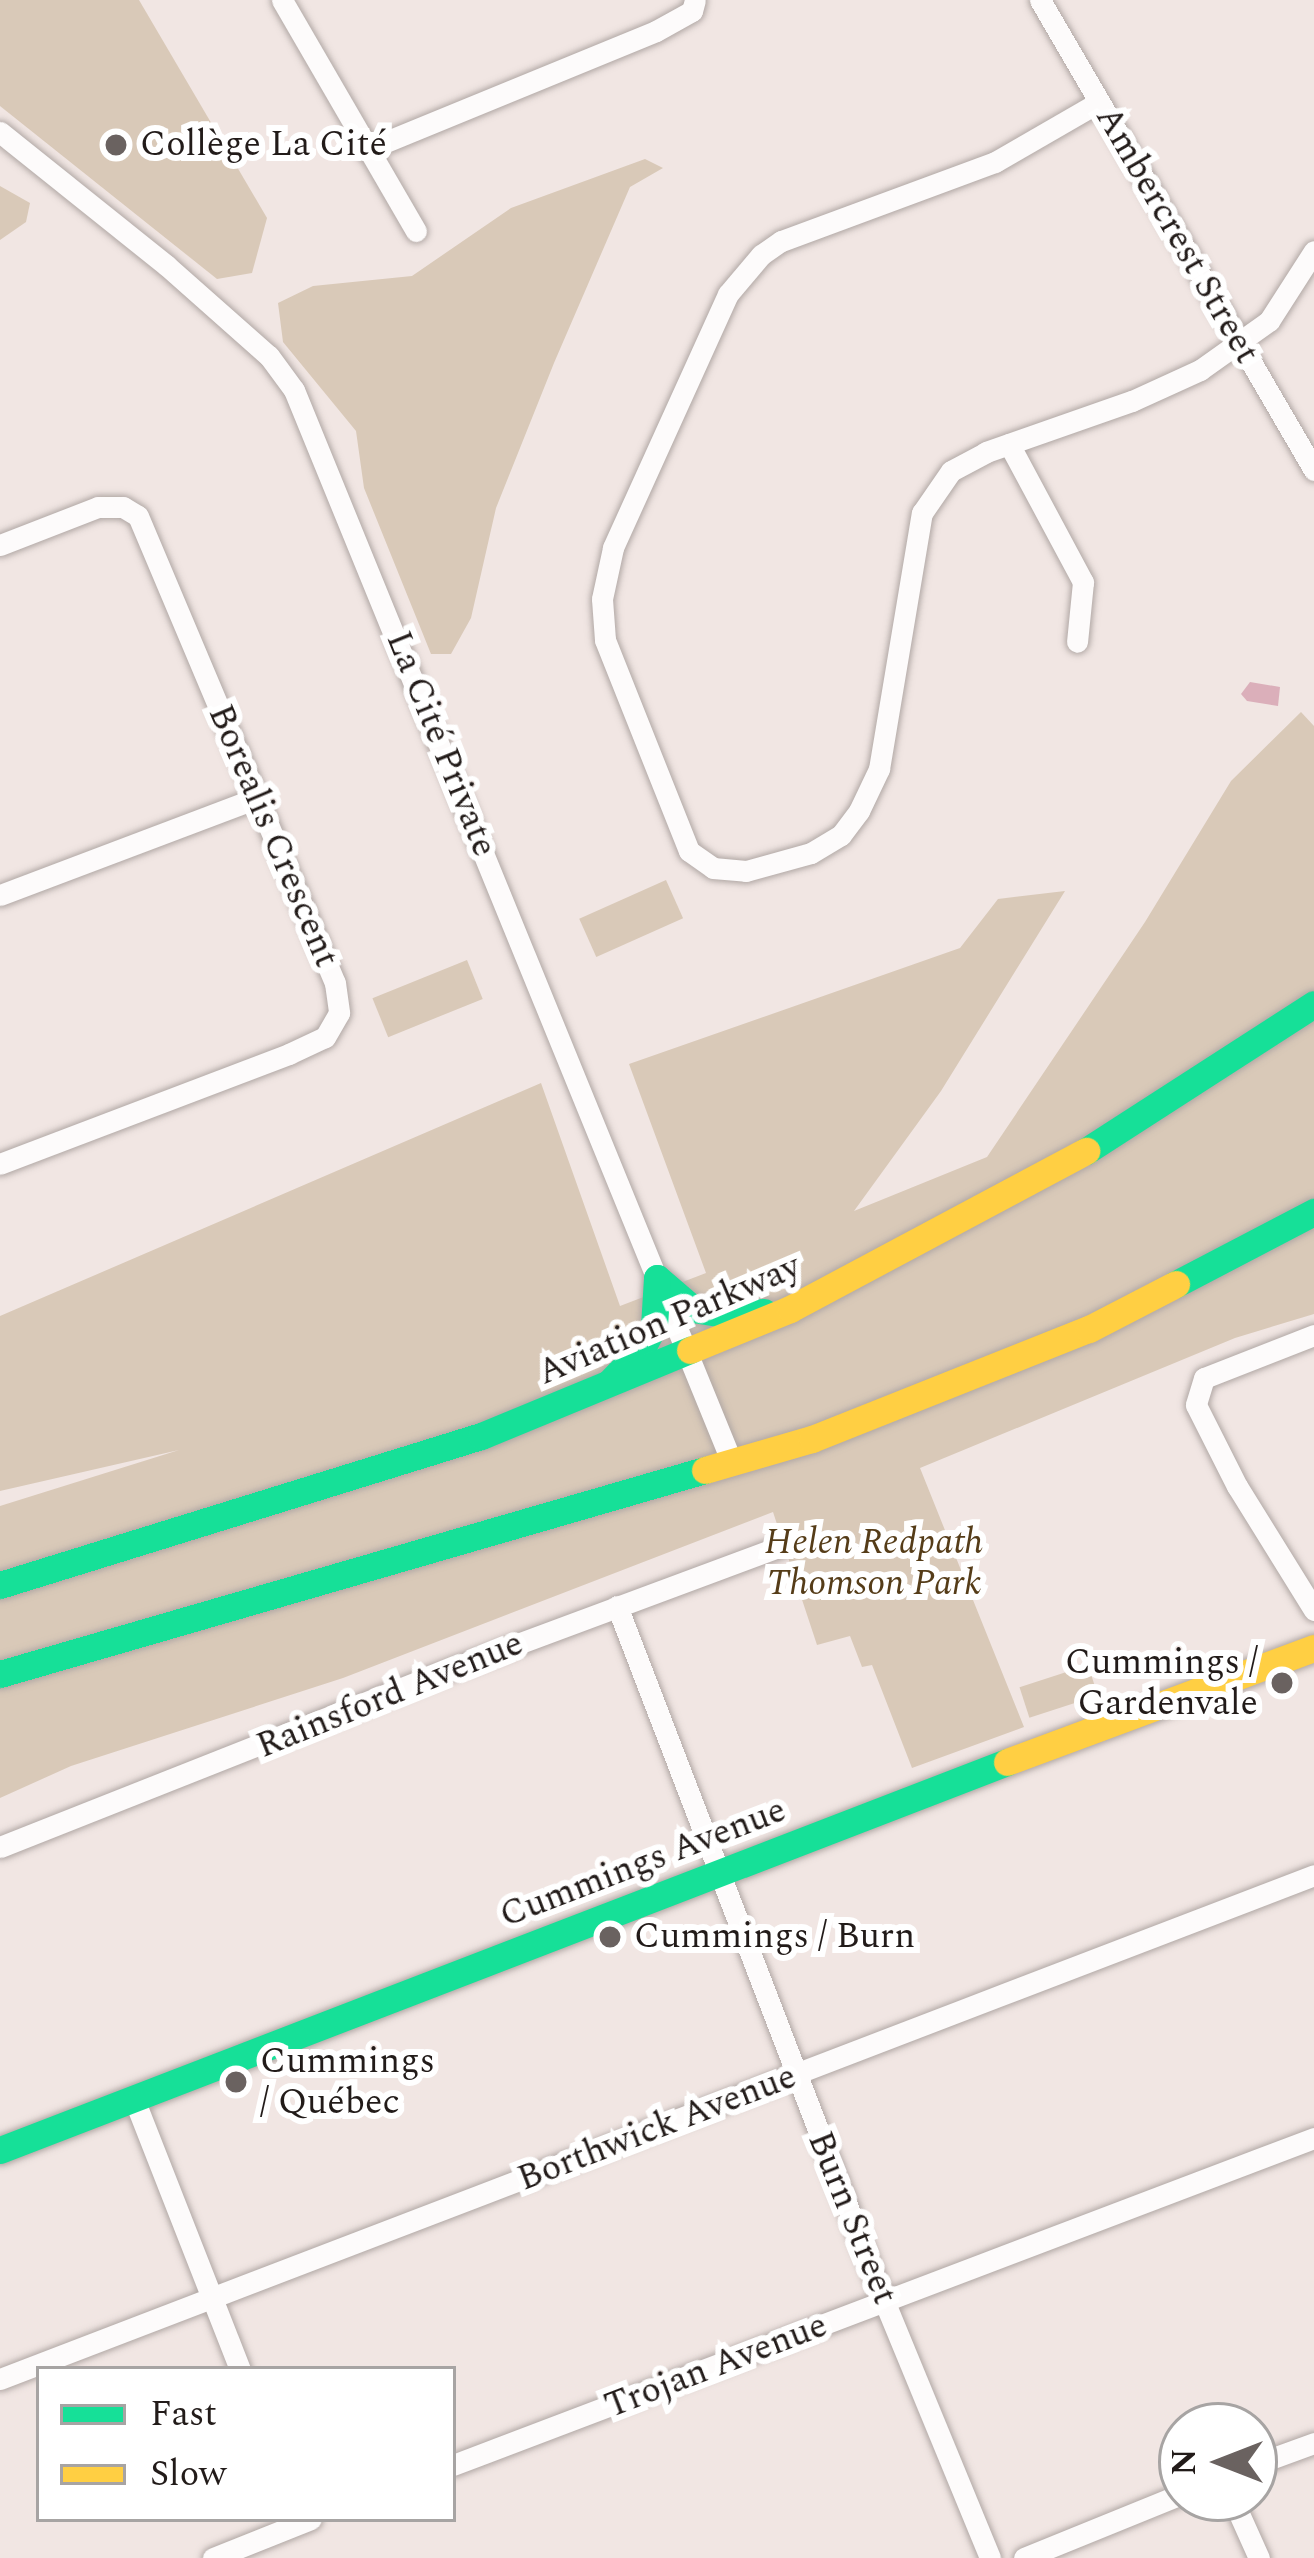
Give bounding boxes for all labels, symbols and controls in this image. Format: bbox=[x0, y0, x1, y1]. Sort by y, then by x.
street label: Ambercrest Street bbox=[1086, 99, 1268, 371]
place label: Collège La Cité bbox=[140, 123, 387, 167]
marker: Collège La Cité bbox=[103, 132, 129, 158]
street label: La Cité Private bbox=[376, 625, 506, 863]
street label: Borealis Crescent bbox=[198, 698, 348, 974]
street label: Aviation Parkway bbox=[531, 1245, 807, 1395]
park label: Helen Redpath Thomson Park bbox=[765, 1520, 983, 1605]
street label: Rainsford Avenue bbox=[250, 1622, 530, 1768]
place label: Cummings / Gardenvale bbox=[1065, 1640, 1258, 1725]
marker: Cummings / Gardenvale bbox=[1269, 1670, 1295, 1696]
street label: Cummings Avenue bbox=[494, 1789, 792, 1937]
place label: Cummings / Burn bbox=[634, 1915, 915, 1959]
marker: Cummings / Burn bbox=[597, 1924, 623, 1950]
place label: Cummings / Québec bbox=[260, 2039, 435, 2124]
street label: Borthwick Avenue bbox=[512, 2055, 802, 2201]
marker: Cummings / Québec bbox=[223, 2069, 249, 2095]
street label: Burn Street bbox=[798, 2125, 906, 2311]
street label: Trojan Avenue bbox=[599, 2304, 833, 2428]
legend bbox=[36, 2366, 456, 2522]
text: Fast bbox=[150, 2387, 217, 2442]
north arrow bbox=[1158, 2402, 1278, 2522]
text: Slow bbox=[150, 2447, 226, 2502]
text: N bbox=[1160, 2449, 1210, 2475]

